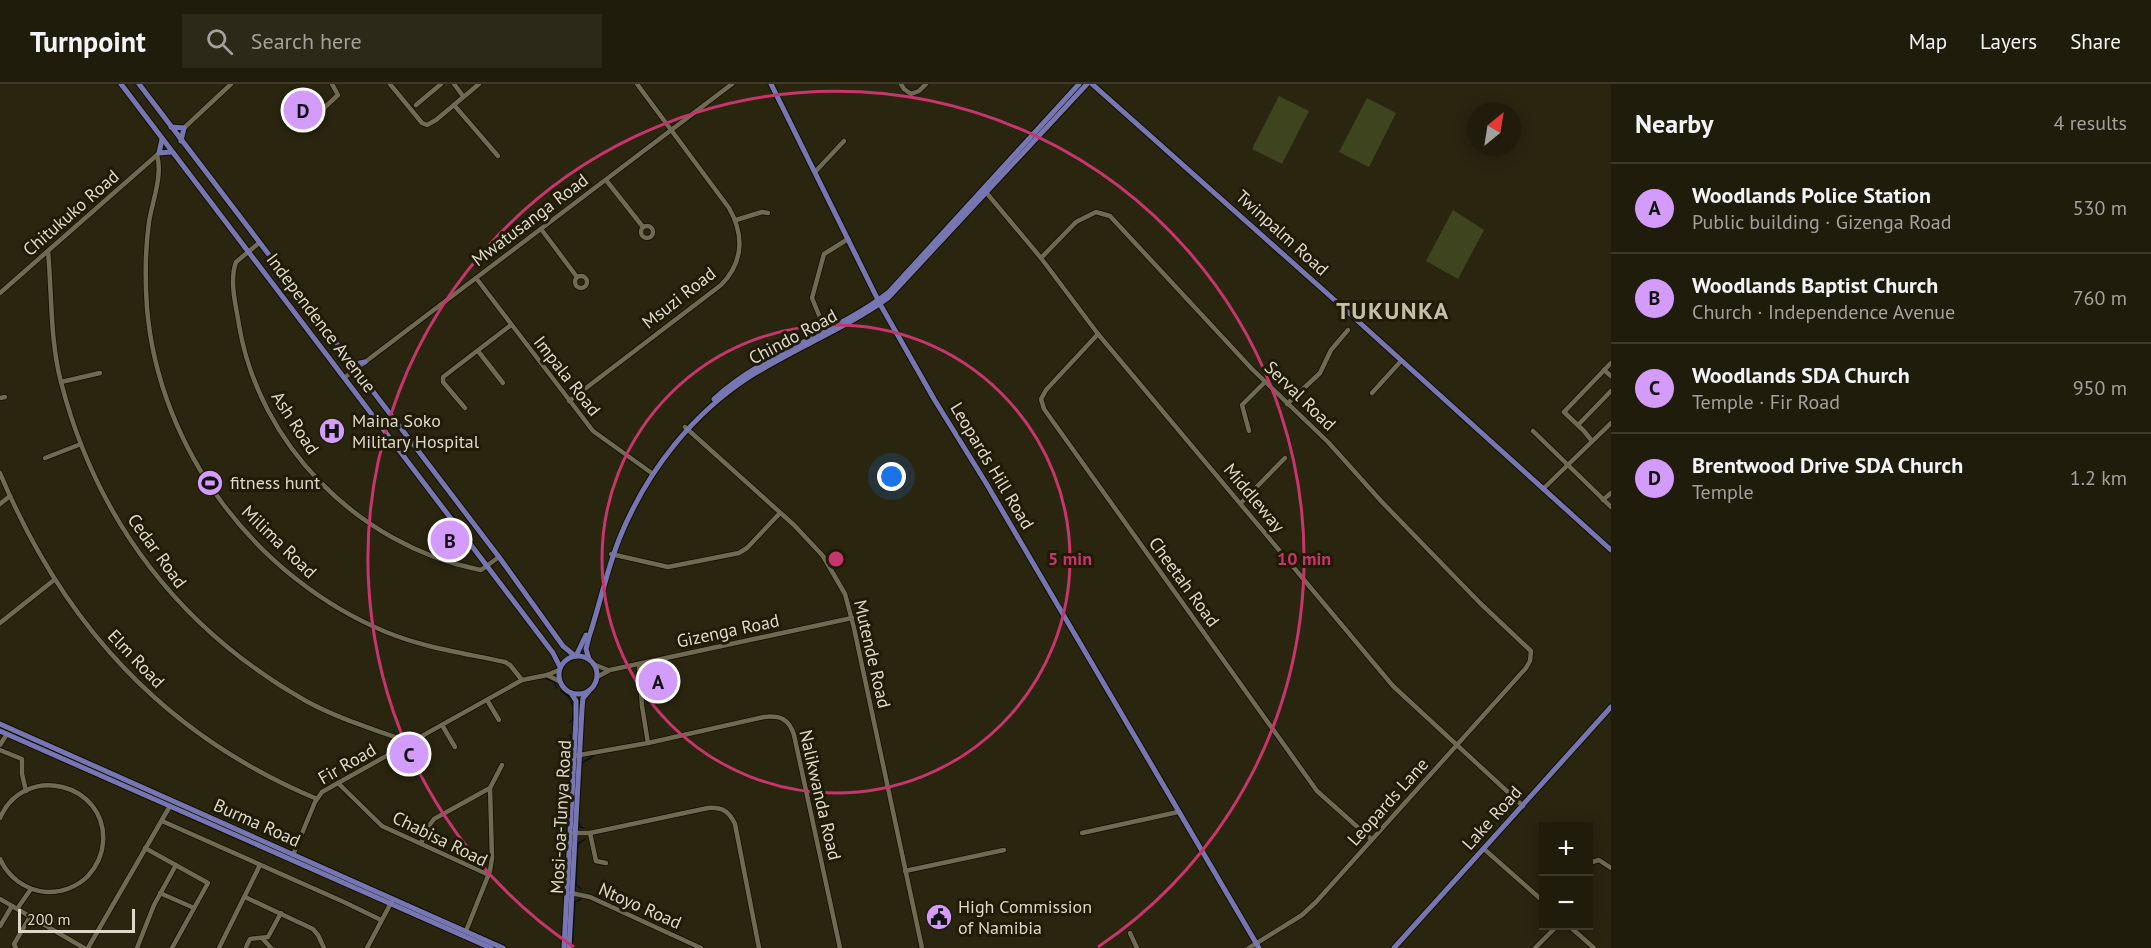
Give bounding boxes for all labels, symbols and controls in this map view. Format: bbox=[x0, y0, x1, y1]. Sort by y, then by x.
search box bbox=[182, 14, 602, 68]
text: Turnpoint bbox=[30, 23, 146, 60]
icon: search bbox=[203, 25, 236, 58]
text: Search here bbox=[251, 27, 362, 55]
text: Map bbox=[1909, 28, 1947, 55]
text: Layers bbox=[1980, 28, 2037, 55]
text: Share bbox=[2070, 28, 2121, 55]
pin: D bbox=[284, 87, 322, 132]
north arrow bbox=[1467, 102, 1521, 156]
text: Nearby bbox=[1635, 107, 1713, 140]
text: 4 results bbox=[2054, 110, 2127, 136]
street label: Chitukuko Road bbox=[18, 165, 124, 261]
street label: Mwatusanga Road bbox=[467, 168, 593, 271]
text: Woodlands Police Station bbox=[1692, 181, 1931, 209]
street label: Twinpalm Road bbox=[1231, 185, 1334, 280]
text: A bbox=[1648, 195, 1661, 221]
text: 530 m bbox=[2073, 195, 2127, 221]
text: Public building · Gizenga Road bbox=[1692, 209, 1951, 235]
street label: Independence Avenue bbox=[261, 248, 381, 397]
street label: Msuzi Road bbox=[637, 262, 720, 334]
text: Woodlands Baptist Church bbox=[1692, 271, 1938, 299]
text: B bbox=[1649, 285, 1660, 311]
text: 760 m bbox=[2073, 285, 2127, 311]
district label: TUKUNKA bbox=[1336, 295, 1450, 326]
text: Church · Independence Avenue bbox=[1692, 299, 1955, 325]
street label: Chindo Road bbox=[745, 304, 841, 369]
street label: Impala Road bbox=[529, 331, 606, 420]
street label: Serval Road bbox=[1260, 356, 1341, 435]
text: Woodlands SDA Church bbox=[1692, 361, 1910, 389]
text: C bbox=[1649, 375, 1660, 401]
text: 950 m bbox=[2073, 375, 2127, 401]
street label: Ash Road bbox=[266, 387, 324, 459]
text: Temple · Fir Road bbox=[1692, 389, 1840, 415]
street label: Leopards Hill Road bbox=[945, 398, 1039, 533]
place label: Maina Soko Military Hospital bbox=[352, 409, 480, 453]
hospital icon: Maina Soko Military Hospital bbox=[317, 416, 347, 446]
text: Brentwood Drive SDA Church bbox=[1692, 451, 1963, 479]
street label: Middleway bbox=[1219, 458, 1290, 537]
your location bbox=[877, 462, 906, 491]
text: D bbox=[1648, 465, 1661, 491]
text: 1.2 km bbox=[2070, 465, 2127, 491]
sports icon: fitness hunt bbox=[195, 468, 225, 498]
place label: fitness hunt bbox=[230, 471, 320, 494]
text: Temple bbox=[1692, 479, 1754, 505]
street label: Milima Road bbox=[237, 500, 322, 583]
street label: Cedar Road bbox=[123, 509, 192, 592]
pin: B bbox=[430, 518, 470, 562]
street label: Cheetah Road bbox=[1144, 532, 1225, 631]
text: 5 min bbox=[1048, 547, 1092, 570]
text: 10 min bbox=[1277, 547, 1331, 570]
centre of rings bbox=[826, 549, 846, 569]
street label: Mutende Road bbox=[849, 597, 896, 710]
street label: Gizenga Road bbox=[675, 608, 781, 653]
street label: Elm Road bbox=[103, 625, 170, 693]
pin: A bbox=[638, 658, 678, 704]
street label: Nalikwanda Road bbox=[794, 727, 847, 862]
pin: C bbox=[390, 732, 428, 776]
street label: Fir Road bbox=[314, 738, 380, 789]
street label: Mosi-oa-Tunya Road bbox=[545, 739, 576, 895]
street label: Leopards Lane bbox=[1342, 753, 1433, 850]
street label: Lake Road bbox=[1457, 781, 1526, 854]
street label: Burma Road bbox=[210, 793, 304, 852]
street label: Chabisa Road bbox=[389, 806, 492, 871]
map controls bbox=[1539, 822, 1593, 930]
button: + bbox=[1539, 822, 1593, 876]
button: − bbox=[1539, 876, 1593, 930]
street label: Ntoyo Road bbox=[595, 877, 685, 934]
place label: High Commission of Namibia bbox=[958, 895, 1092, 939]
public building icon: High Commission of Namibia bbox=[924, 902, 954, 932]
scale bar bbox=[18, 906, 135, 934]
text: 200 m bbox=[27, 909, 70, 929]

